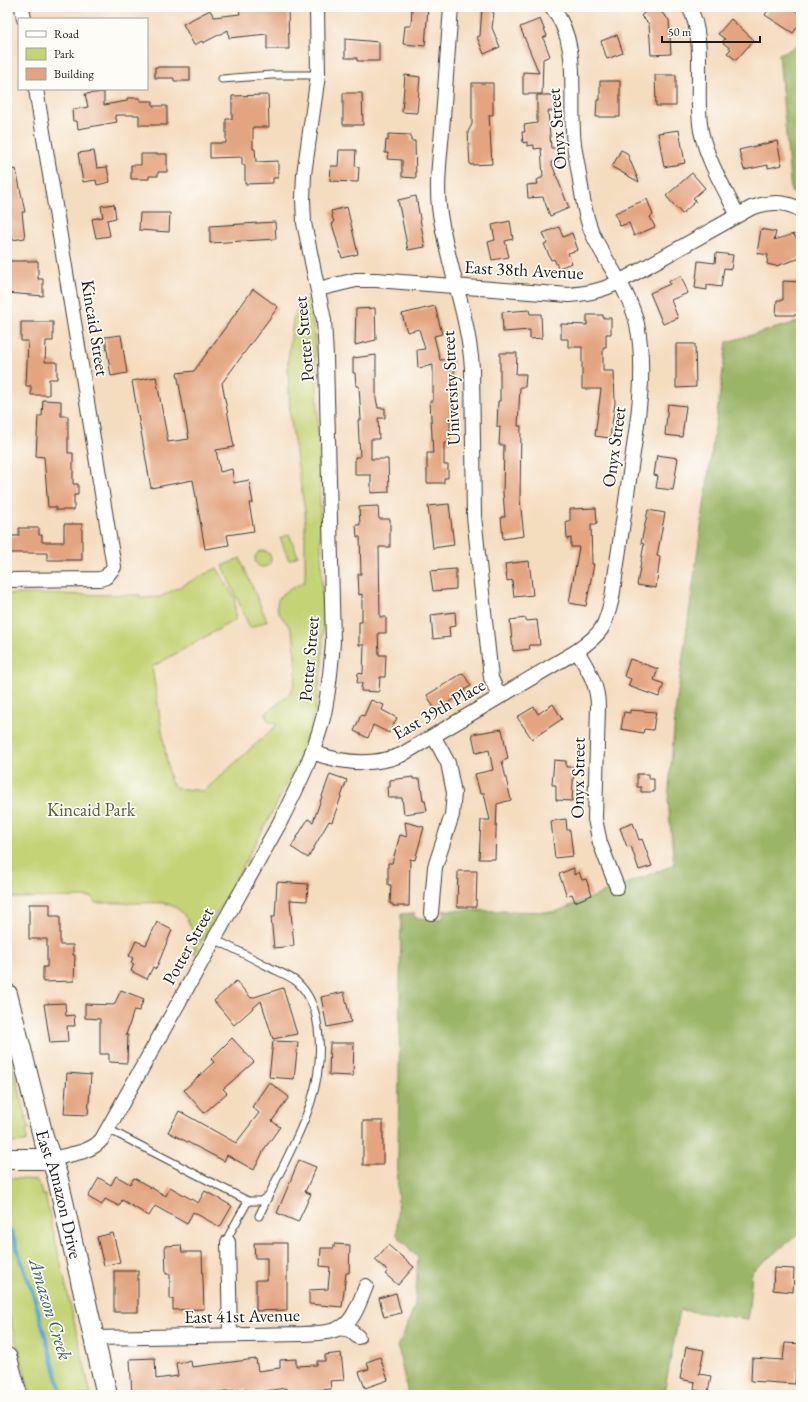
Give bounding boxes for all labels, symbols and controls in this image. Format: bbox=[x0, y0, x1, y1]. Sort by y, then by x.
legend bbox=[18, 18, 148, 90]
scale bar bbox=[662, 18, 760, 44]
text: 50 m bbox=[668, 24, 692, 40]
text: Road bbox=[54, 26, 80, 42]
text: Park bbox=[54, 46, 75, 62]
text: Building bbox=[54, 66, 95, 82]
street label: Onyx Street bbox=[541, 87, 572, 171]
street label: East 38th Avenue bbox=[464, 255, 584, 284]
street label: Kincaid Street bbox=[77, 278, 114, 378]
street label: Potter Street bbox=[288, 295, 319, 383]
street label: University Street bbox=[436, 330, 465, 446]
street label: Onyx Street bbox=[596, 405, 631, 489]
street label: Potter Street bbox=[293, 615, 324, 703]
street label: East 39th Place bbox=[388, 673, 489, 744]
street label: Onyx Street bbox=[565, 737, 590, 819]
park label: Kincaid Park bbox=[47, 798, 136, 821]
street label: Potter Street bbox=[157, 903, 218, 989]
street label: East Amazon Drive bbox=[31, 1127, 88, 1261]
water label: Amazon Creek bbox=[23, 1253, 78, 1363]
street label: East 41st Avenue bbox=[184, 1303, 300, 1328]

